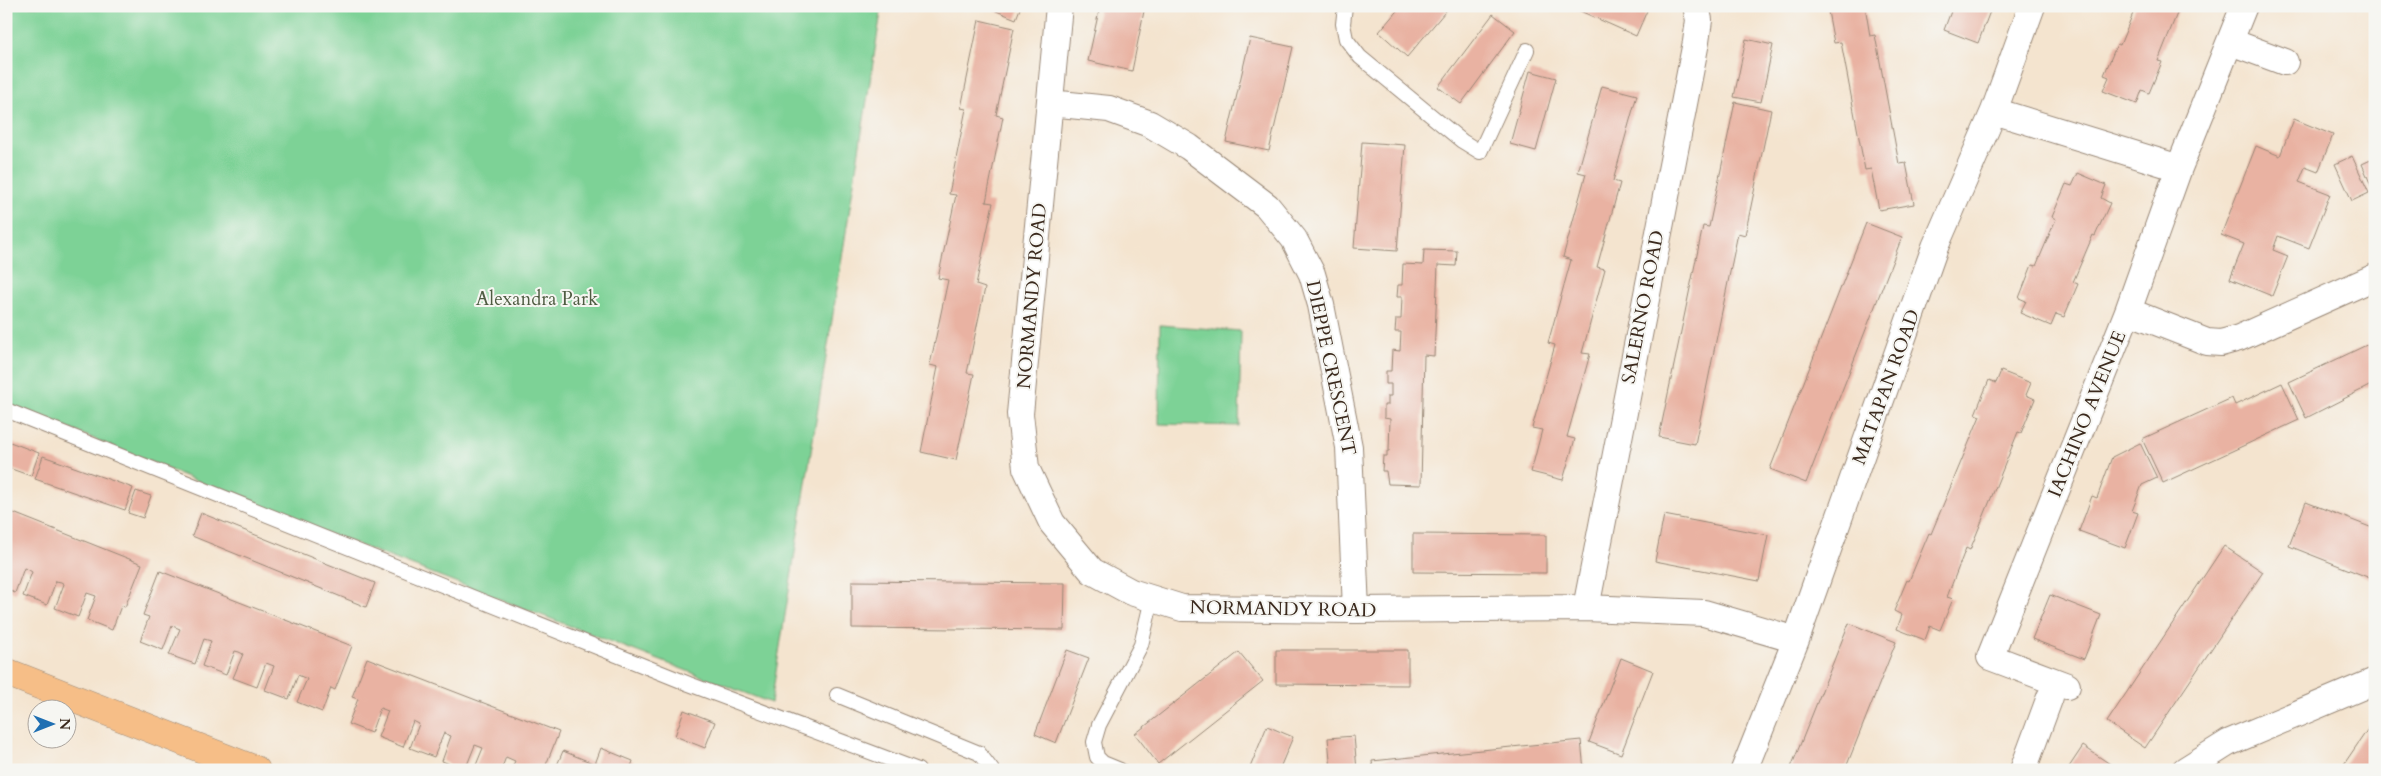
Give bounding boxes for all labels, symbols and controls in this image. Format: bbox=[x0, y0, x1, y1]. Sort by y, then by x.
street label: NORMANDY ROAD bbox=[1011, 202, 1053, 390]
street label: SALERNO ROAD bbox=[1615, 228, 1671, 386]
street label: DIEPPE CRESCENT bbox=[1300, 278, 1362, 458]
park label: Alexandra Park bbox=[476, 286, 599, 312]
street label: MATAPAN ROAD bbox=[1846, 306, 1926, 468]
street label: IACHINO AVENUE bbox=[2042, 327, 2132, 501]
street label: NORMANDY ROAD bbox=[1189, 594, 1377, 624]
north arrow bbox=[28, 698, 78, 748]
text: N bbox=[55, 718, 74, 730]

